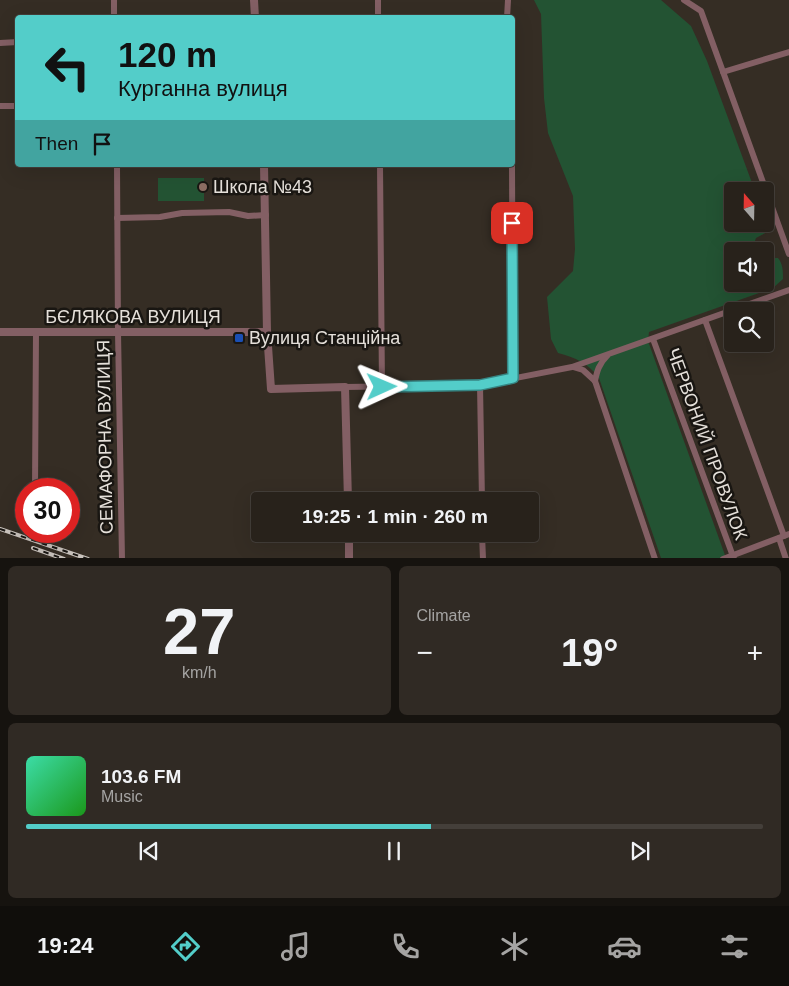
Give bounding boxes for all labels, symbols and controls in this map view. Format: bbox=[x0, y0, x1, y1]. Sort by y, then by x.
icon: left bbox=[35, 35, 100, 100]
text: 120 m bbox=[118, 35, 217, 74]
text: Курганна вулиця bbox=[118, 76, 288, 101]
icon: arrive bbox=[88, 130, 116, 158]
text: Then bbox=[35, 133, 78, 154]
place label: Школа №43 bbox=[213, 177, 312, 197]
marker: Школа №43 bbox=[197, 181, 209, 193]
north arrow bbox=[724, 182, 774, 232]
map controls bbox=[724, 182, 774, 352]
pin bbox=[491, 202, 533, 244]
icon: arrive bbox=[498, 209, 526, 237]
button: sound bbox=[724, 242, 774, 292]
button: search bbox=[724, 302, 774, 352]
street label: БЄЛЯКОВА ВУЛИЦЯ bbox=[45, 307, 221, 327]
place label: Вулиця Станційна bbox=[249, 328, 401, 348]
marker: Вулиця Станційна bbox=[233, 332, 245, 344]
street label: СЕМАФОРНА ВУЛИЦЯ bbox=[93, 340, 117, 534]
street label: ЧЕРВОНИЙ ПРОВУЛОК bbox=[663, 345, 752, 543]
position arrow bbox=[355, 360, 407, 412]
speed limit sign: 30 bbox=[15, 478, 80, 543]
text: 19:25 · 1 min · 260 m bbox=[302, 506, 488, 527]
text: 27 bbox=[163, 595, 235, 668]
text: Climate bbox=[417, 607, 471, 624]
text: 19° bbox=[561, 632, 618, 674]
text: − bbox=[417, 637, 433, 668]
text: + bbox=[747, 637, 763, 668]
text: km/h bbox=[182, 664, 217, 681]
text: 103.6 FM bbox=[101, 766, 181, 787]
text: Music bbox=[101, 788, 143, 805]
icon: previous bbox=[135, 837, 163, 865]
icon: pause bbox=[380, 837, 408, 865]
icon: next bbox=[626, 837, 654, 865]
icon: directions bbox=[168, 929, 203, 964]
icon: music bbox=[278, 929, 313, 964]
icon: phone bbox=[388, 929, 423, 964]
icon: climate bbox=[497, 929, 532, 964]
icon: car bbox=[607, 929, 642, 964]
icon: filters bbox=[717, 929, 752, 964]
text: 19:24 bbox=[37, 933, 94, 958]

